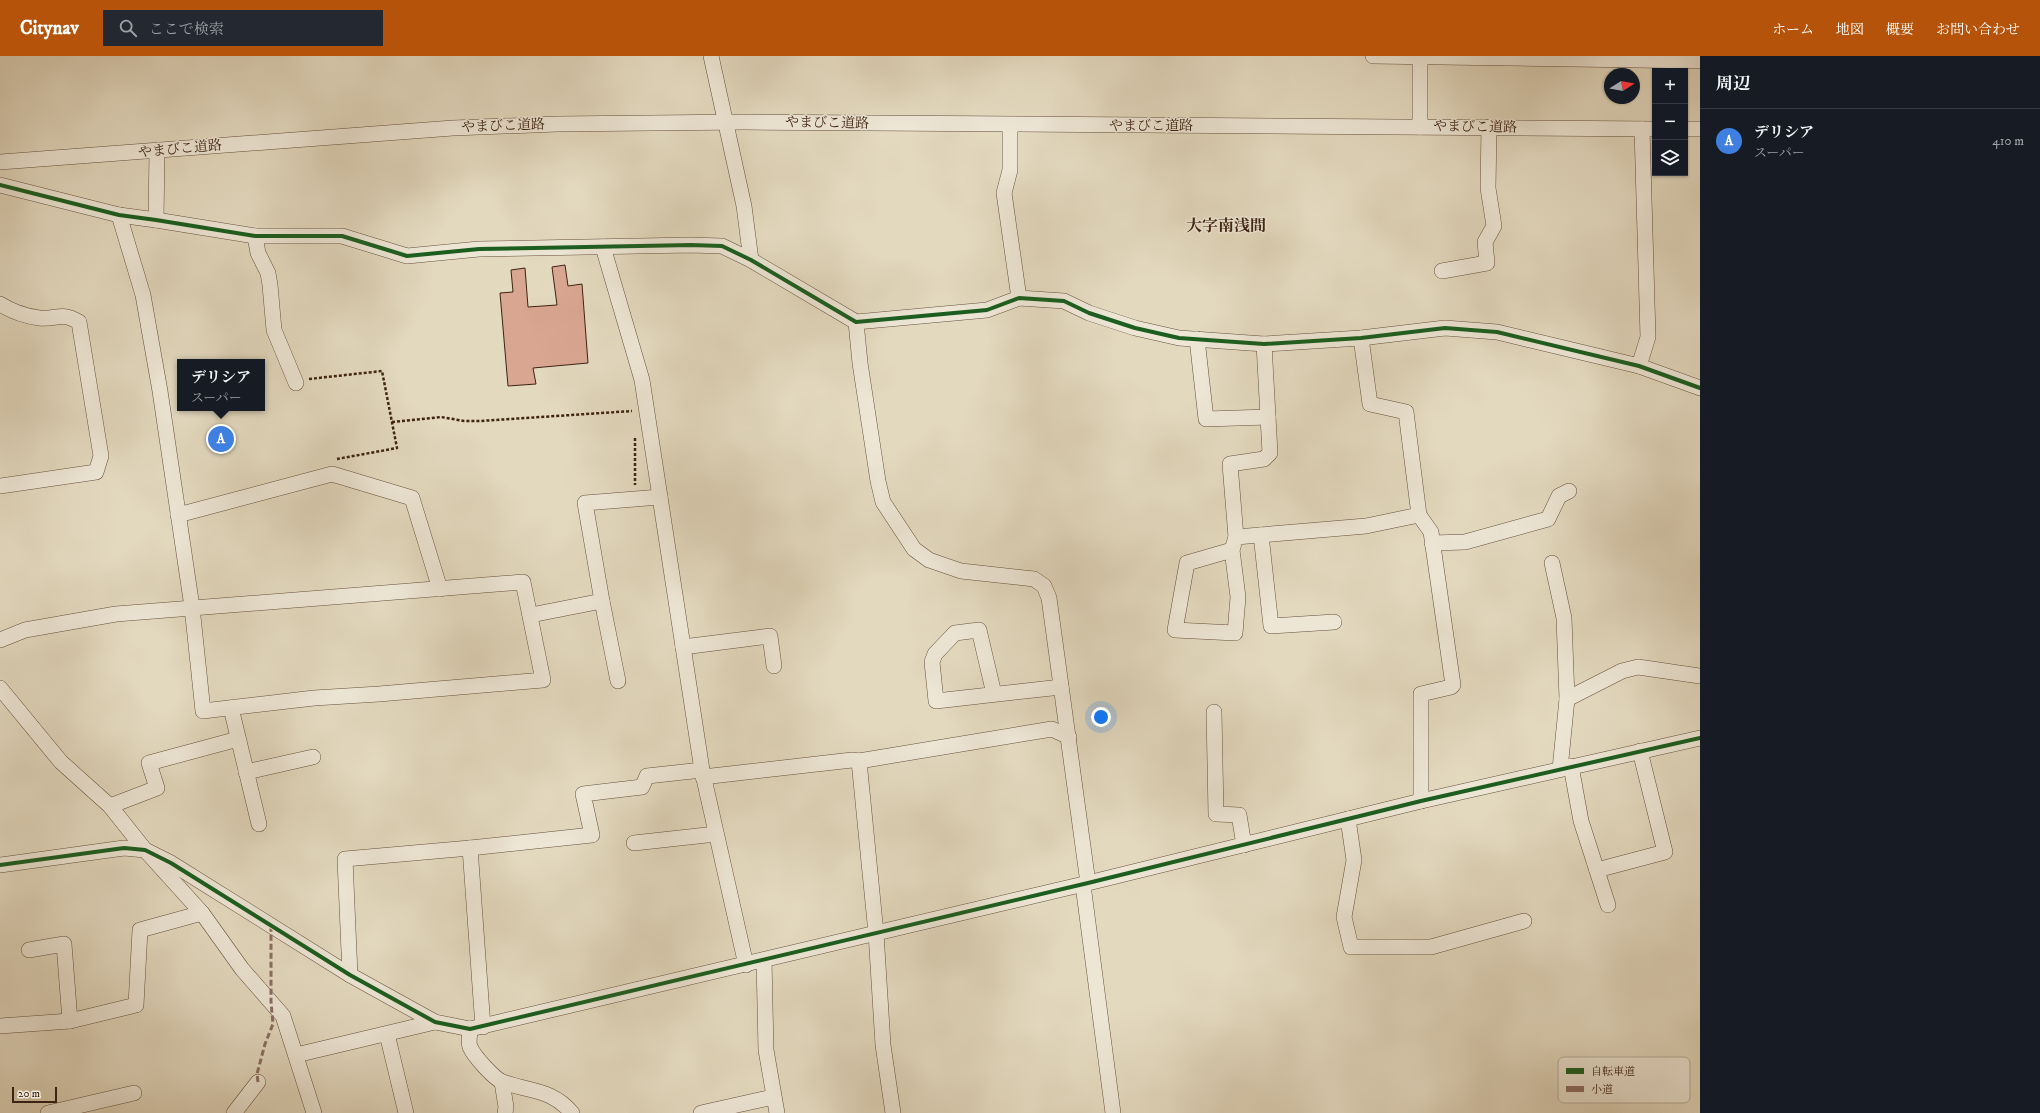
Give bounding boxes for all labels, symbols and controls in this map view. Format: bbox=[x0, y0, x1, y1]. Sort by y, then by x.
search box bbox=[103, 10, 383, 46]
text: Citynav bbox=[20, 17, 79, 40]
icon: search bbox=[117, 17, 139, 39]
text: ここで検索 bbox=[149, 20, 224, 39]
text: ホーム bbox=[1772, 21, 1814, 39]
text: 地図 bbox=[1836, 21, 1864, 39]
text: 概要 bbox=[1886, 21, 1914, 39]
text: お問い合わせ bbox=[1936, 21, 2020, 39]
north arrow bbox=[1604, 68, 1640, 104]
map controls bbox=[1652, 68, 1688, 176]
button: + bbox=[1652, 68, 1688, 104]
text: 周辺 bbox=[1716, 73, 1750, 95]
button: − bbox=[1652, 104, 1688, 140]
street label: やまびこ道路 bbox=[785, 113, 869, 133]
street label: やまびこ道路 bbox=[461, 116, 545, 136]
street label: やまびこ道路 bbox=[1109, 117, 1193, 135]
street label: やまびこ道路 bbox=[1433, 117, 1517, 137]
text: デリシア bbox=[1754, 123, 1814, 142]
text: A bbox=[1725, 133, 1733, 149]
text: 410 m bbox=[1992, 133, 2024, 149]
street label: やまびこ道路 bbox=[137, 136, 223, 162]
button: layers bbox=[1652, 140, 1688, 176]
text: スーパー bbox=[1754, 145, 1805, 161]
district label: 大字南浅間 bbox=[1186, 216, 1266, 236]
popup bbox=[177, 359, 265, 411]
text: デリシア bbox=[191, 368, 251, 387]
text: スーパー bbox=[191, 390, 242, 406]
pin: A bbox=[208, 424, 234, 454]
your location bbox=[1091, 707, 1111, 727]
legend bbox=[1558, 1057, 1690, 1103]
text: 自転車道 bbox=[1591, 1065, 1635, 1079]
text: 小道 bbox=[1591, 1083, 1613, 1097]
scale bar bbox=[12, 1085, 57, 1104]
text: 20 m bbox=[18, 1087, 40, 1101]

